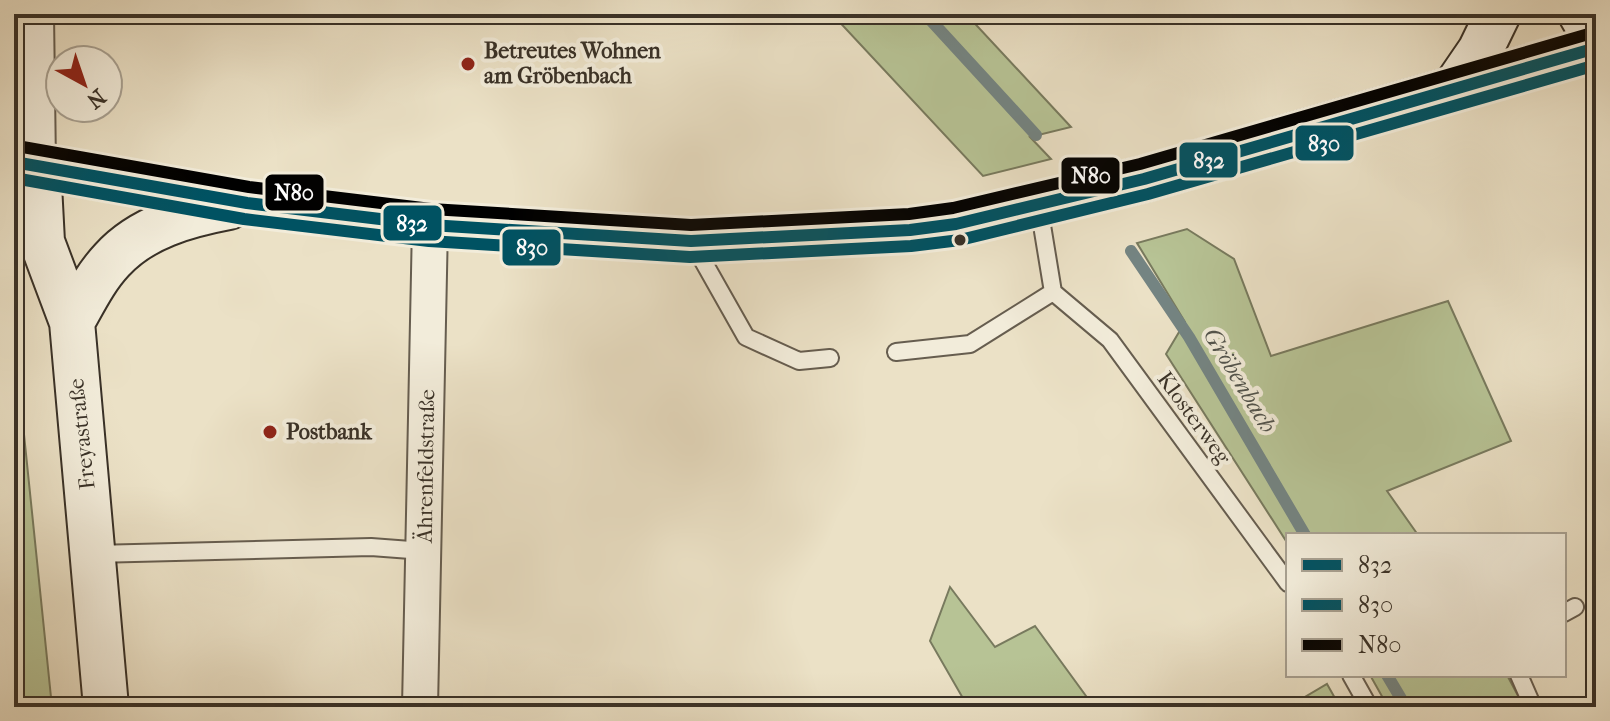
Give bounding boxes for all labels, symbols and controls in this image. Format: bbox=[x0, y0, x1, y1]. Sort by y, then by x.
place label: Betreutes Wohnen am Gröbenbach bbox=[484, 38, 661, 89]
north arrow bbox=[44, 44, 124, 124]
marker: Betreutes Wohnen am Gröbenbach bbox=[459, 55, 477, 73]
text: N bbox=[81, 83, 111, 114]
line badge: 830 bbox=[1294, 124, 1355, 162]
text: 830 bbox=[1308, 131, 1340, 157]
line badge: 832 bbox=[1178, 141, 1239, 179]
text: 832 bbox=[1193, 148, 1225, 174]
line badge: N80 bbox=[1060, 156, 1121, 195]
text: N80 bbox=[1071, 163, 1111, 189]
line badge: N80 bbox=[264, 173, 325, 212]
text: N80 bbox=[274, 180, 314, 206]
line badge: 832 bbox=[382, 204, 443, 242]
text: 832 bbox=[396, 211, 428, 237]
line badge: 830 bbox=[501, 228, 562, 267]
unlabelled marker bbox=[952, 232, 968, 248]
text: 830 bbox=[516, 235, 548, 261]
water label: Gröbenbach bbox=[1198, 322, 1282, 438]
street label: Klosterweg bbox=[1152, 367, 1236, 470]
street label: Freyastraße bbox=[63, 377, 101, 491]
street label: Ährenfeldstraße bbox=[411, 389, 440, 544]
place label: Postbank bbox=[286, 419, 372, 445]
marker: Postbank bbox=[261, 423, 279, 441]
legend bbox=[1286, 533, 1566, 677]
text: 832 bbox=[1358, 551, 1392, 579]
text: 830 bbox=[1358, 591, 1393, 619]
text: N80 bbox=[1358, 631, 1402, 659]

